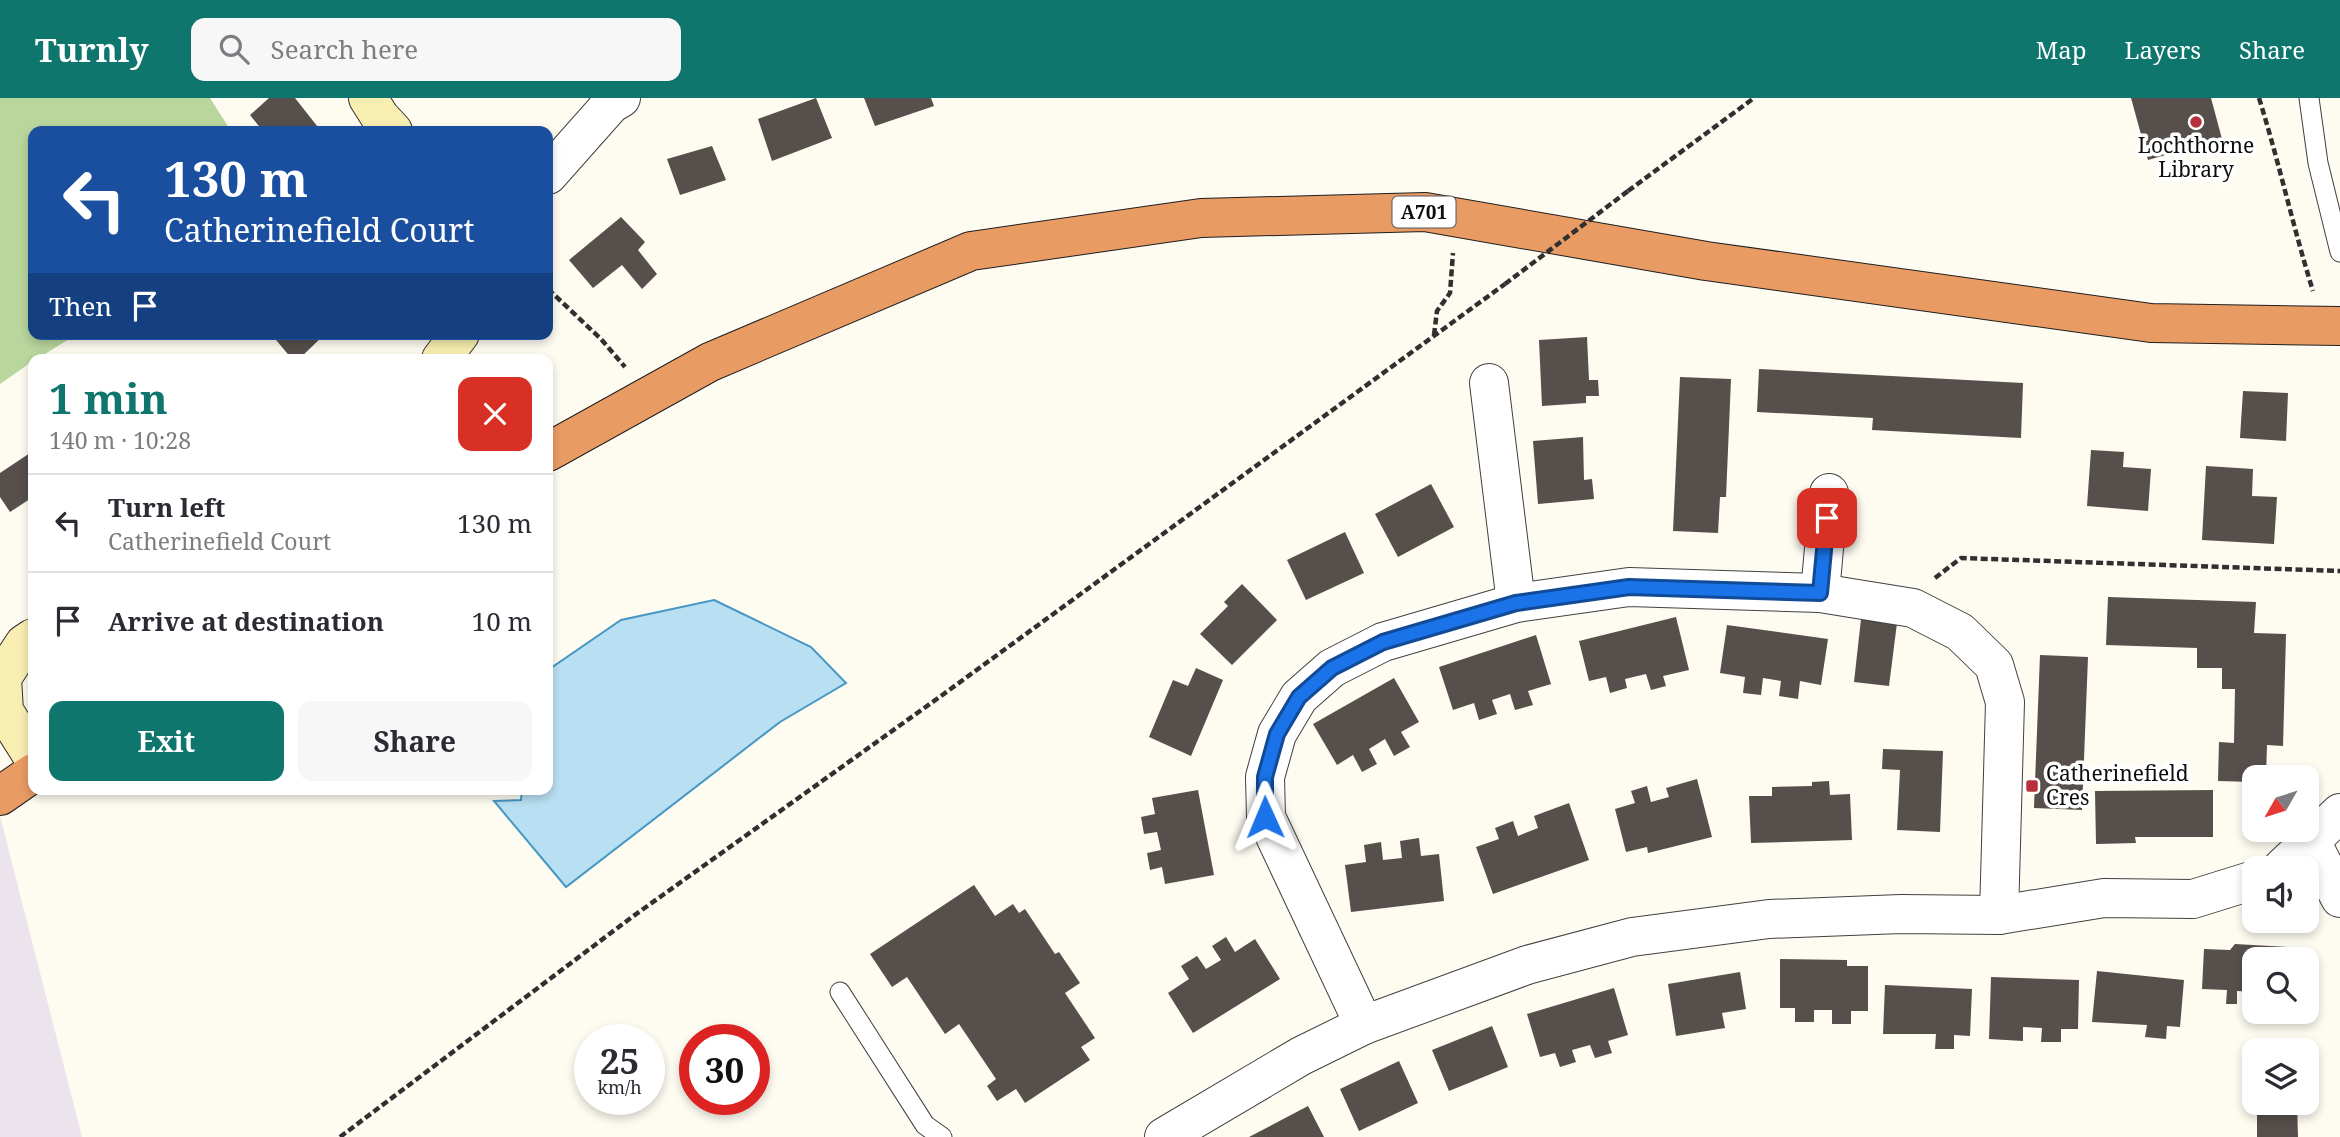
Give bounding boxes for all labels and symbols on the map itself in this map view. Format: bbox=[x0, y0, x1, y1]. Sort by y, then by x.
marker: Lochthorne Library bbox=[2188, 114, 2204, 130]
place label: Lochthorne Library bbox=[2138, 131, 2254, 183]
road number: A701 bbox=[1392, 196, 1456, 228]
pin bbox=[1797, 488, 1857, 548]
place label: Catherinefield Cres bbox=[2046, 759, 2189, 811]
north arrow bbox=[2242, 765, 2319, 842]
marker: Catherinefield Cres bbox=[2024, 778, 2040, 794]
position arrow bbox=[1228, 780, 1302, 854]
speed limit sign: 30 bbox=[679, 1024, 770, 1115]

